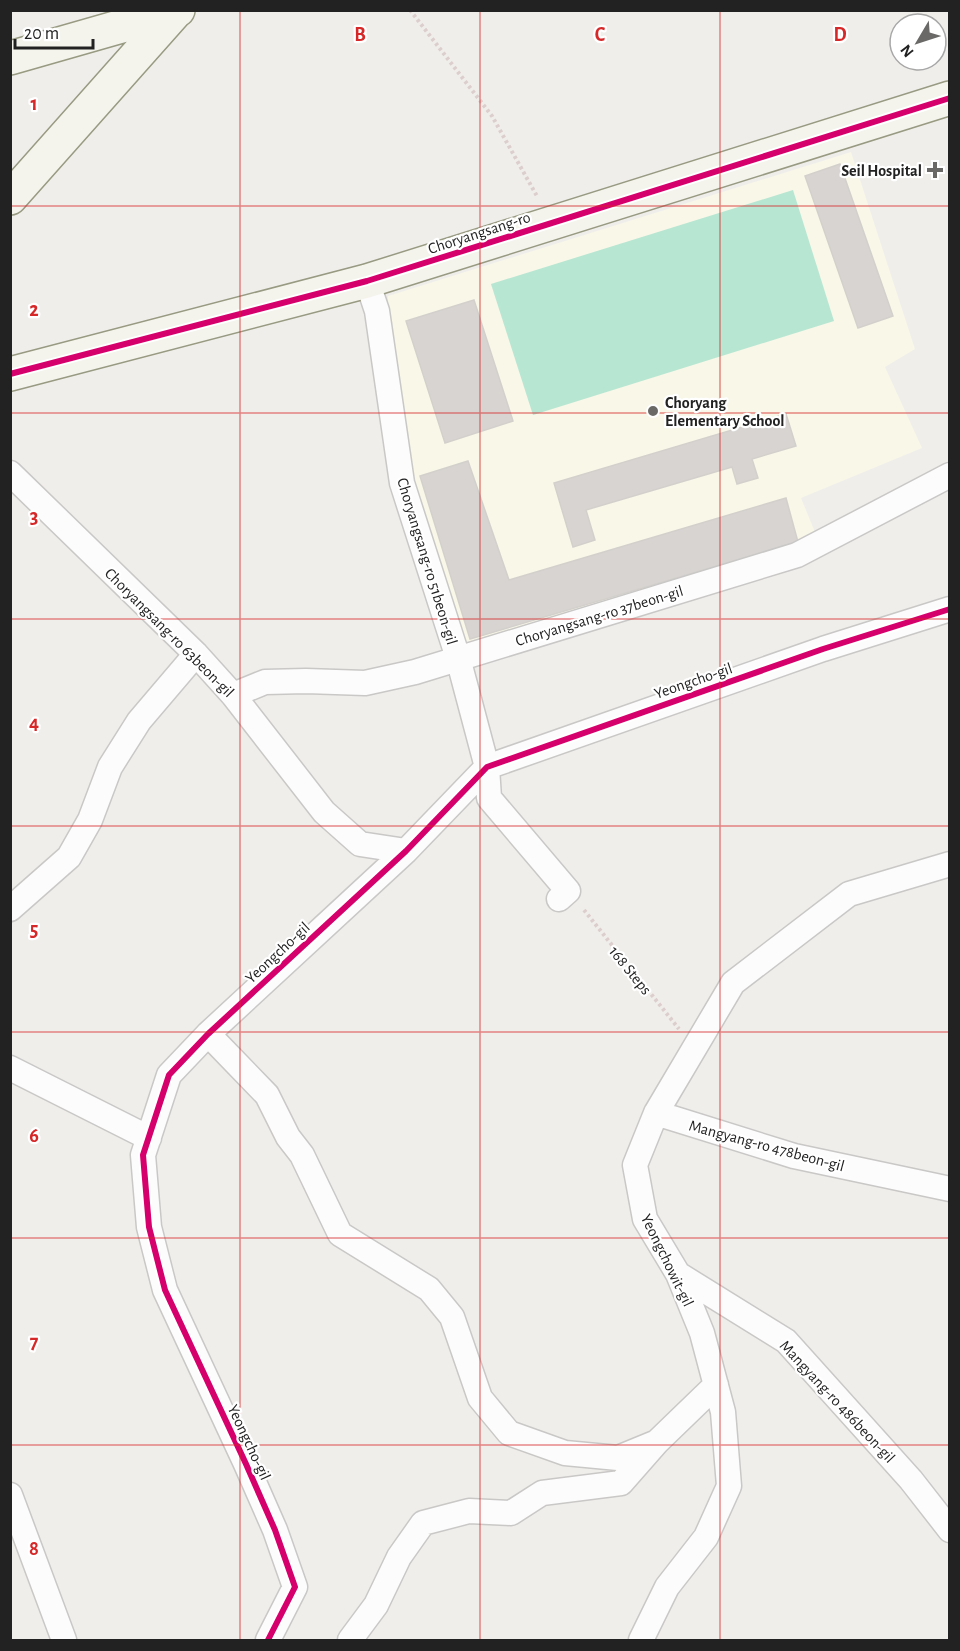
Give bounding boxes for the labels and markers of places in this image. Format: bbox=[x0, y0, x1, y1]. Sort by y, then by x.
marker: Seil Hospital bbox=[926, 161, 944, 179]
place label: Seil Hospital bbox=[841, 163, 922, 179]
place label: Choryang Elementary School bbox=[665, 395, 785, 430]
marker: Choryang Elementary School bbox=[646, 404, 660, 418]

